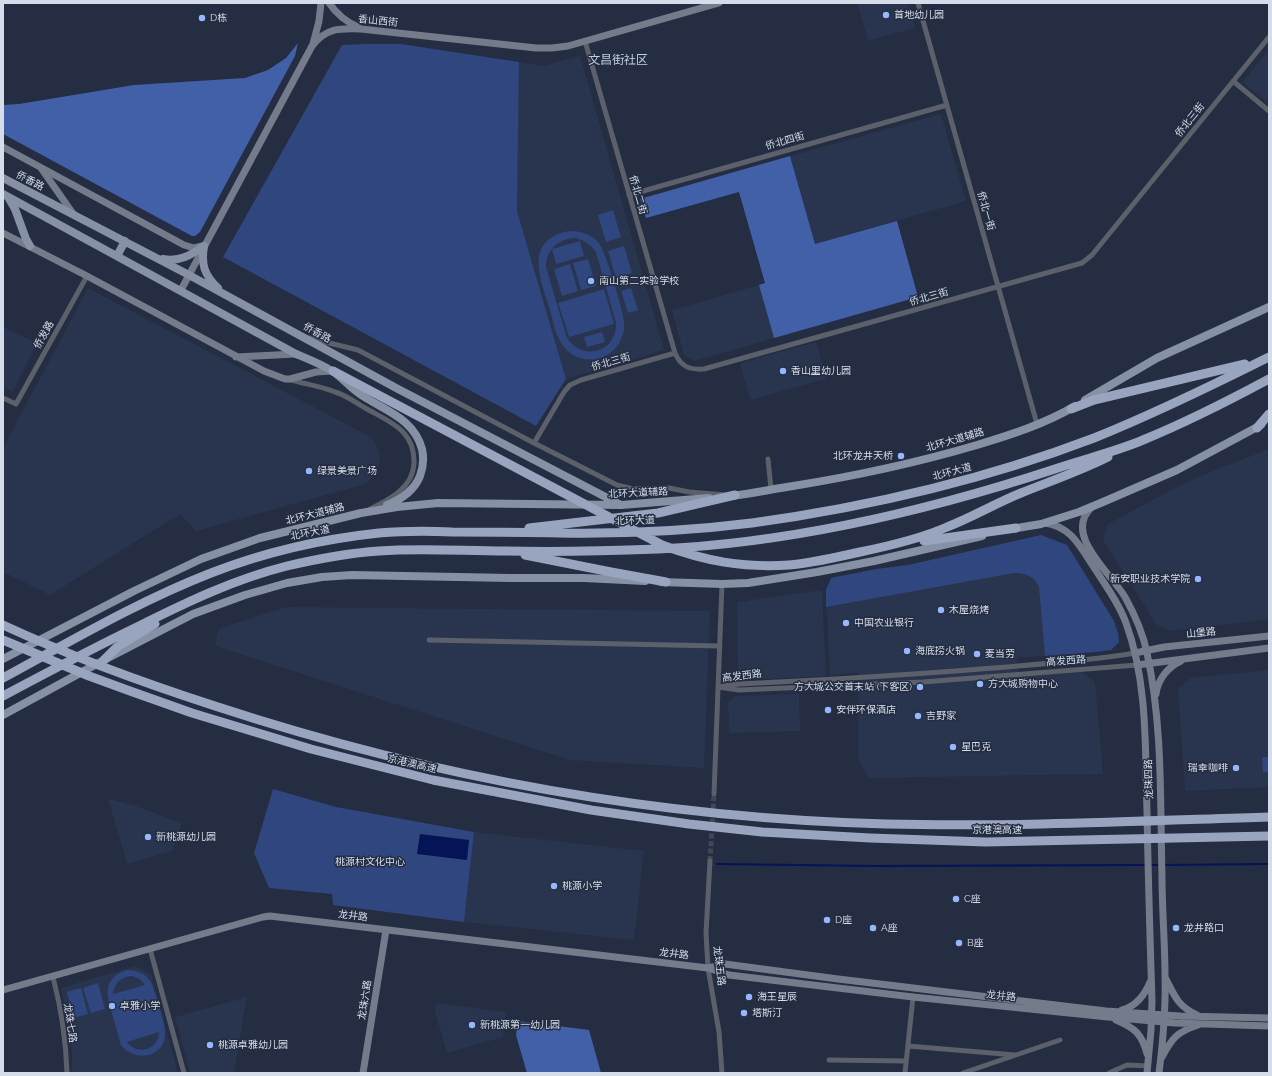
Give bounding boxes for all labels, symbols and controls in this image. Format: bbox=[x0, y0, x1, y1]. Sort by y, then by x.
place label: 首地幼儿园 bbox=[894, 9, 944, 21]
marker: 首地幼儿园 bbox=[881, 10, 891, 20]
place label: D栋 bbox=[210, 12, 227, 24]
marker: D栋 bbox=[197, 13, 207, 23]
street label: 香山西街 bbox=[357, 13, 399, 29]
district label: 文昌街社区 bbox=[588, 53, 648, 67]
street label: 侨北三街 bbox=[1173, 101, 1207, 139]
street label: 侨北四街 bbox=[764, 130, 806, 152]
street label: 侨香路 bbox=[14, 169, 46, 193]
street label: 侨北二街 bbox=[627, 174, 649, 216]
street label: 侨北一街 bbox=[975, 190, 997, 232]
place label: 南山第二实验学校 bbox=[599, 275, 679, 287]
marker: 南山第二实验学校 bbox=[586, 276, 596, 286]
street label: 侨北三街 bbox=[908, 286, 950, 308]
street label: 侨发路 bbox=[31, 319, 57, 351]
street label: 侨香路 bbox=[301, 320, 333, 346]
street label: 侨北三街 bbox=[590, 351, 632, 373]
place label: 香山里幼儿园 bbox=[791, 365, 851, 377]
marker: 香山里幼儿园 bbox=[778, 366, 788, 376]
street label: 北环大道辅路 bbox=[925, 426, 985, 454]
place label: 北环龙井天桥 bbox=[833, 450, 893, 462]
marker: 北环龙井天桥 bbox=[896, 451, 906, 461]
street label: 北环大道 bbox=[931, 461, 973, 483]
place label: 绿景美景广场 bbox=[317, 465, 377, 477]
marker: 绿景美景广场 bbox=[304, 466, 314, 476]
street label: 北环大道辅路 bbox=[608, 485, 668, 501]
street label: 北环大道辅路 bbox=[284, 501, 346, 527]
street label: 北环大道 bbox=[615, 514, 655, 528]
street label: 北环大道 bbox=[289, 523, 331, 543]
place label: 新安职业技术学院 bbox=[1110, 573, 1190, 585]
marker: 新安职业技术学院 bbox=[1193, 574, 1203, 584]
place label: 木屋烧烤 bbox=[949, 604, 989, 616]
marker: 木屋烧烤 bbox=[936, 605, 946, 615]
place label: 中国农业银行 bbox=[854, 617, 914, 629]
marker: 中国农业银行 bbox=[841, 618, 851, 628]
street label: 山堡路 bbox=[1185, 625, 1217, 641]
place label: 海底捞火锅 bbox=[915, 645, 965, 657]
marker: 海底捞火锅 bbox=[902, 646, 912, 656]
place label: 麦当劳 bbox=[985, 648, 1015, 660]
marker: 麦当劳 bbox=[972, 649, 982, 659]
street label: 高发西路 bbox=[1046, 654, 1086, 668]
street label: 高发西路 bbox=[721, 668, 763, 684]
place label: 方大城购物中心 bbox=[988, 678, 1058, 690]
marker: 方大城购物中心 bbox=[975, 679, 985, 689]
place label: 方大城公交首末站 (下客区) bbox=[794, 681, 912, 693]
marker: 方大城公交首末站 (下客区) bbox=[915, 682, 925, 692]
place label: 安伴环保酒店 bbox=[836, 704, 896, 716]
marker: 安伴环保酒店 bbox=[823, 705, 833, 715]
place label: 吉野家 bbox=[926, 710, 956, 722]
marker: 吉野家 bbox=[913, 711, 923, 721]
place label: 星巴克 bbox=[961, 741, 991, 753]
marker: 星巴克 bbox=[948, 742, 958, 752]
street label: 京港澳高速 bbox=[386, 753, 438, 775]
street label: 龙珠四路 bbox=[1142, 759, 1156, 799]
place label: 瑞幸咖啡 bbox=[1188, 762, 1228, 774]
marker: 瑞幸咖啡 bbox=[1231, 763, 1241, 773]
street label: 京港澳高速 bbox=[972, 824, 1022, 836]
place label: 新桃源幼儿园 bbox=[156, 831, 216, 843]
marker: 新桃源幼儿园 bbox=[143, 832, 153, 842]
park label: 桃源村文化中心 bbox=[335, 856, 405, 868]
place label: 桃源小学 bbox=[562, 880, 602, 892]
marker: 桃源小学 bbox=[549, 881, 559, 891]
place label: C座 bbox=[964, 893, 981, 905]
marker: C座 bbox=[951, 894, 961, 904]
street label: 龙井路 bbox=[337, 908, 369, 924]
place label: D座 bbox=[835, 914, 852, 926]
marker: D座 bbox=[822, 915, 832, 925]
place label: A座 bbox=[881, 922, 898, 934]
place label: 龙井路口 bbox=[1184, 922, 1224, 934]
marker: A座 bbox=[868, 923, 878, 933]
marker: 龙井路口 bbox=[1171, 923, 1181, 933]
place label: B座 bbox=[967, 937, 984, 949]
marker: B座 bbox=[954, 938, 964, 948]
street label: 龙珠五路 bbox=[711, 945, 727, 987]
street label: 龙井路 bbox=[658, 946, 690, 962]
street label: 龙珠六路 bbox=[356, 979, 374, 1021]
street label: 龙井路 bbox=[985, 988, 1017, 1004]
place label: 海王星辰 bbox=[757, 991, 797, 1003]
marker: 海王星辰 bbox=[744, 992, 754, 1002]
place label: 卓雅小学 bbox=[120, 1000, 160, 1012]
marker: 卓雅小学 bbox=[107, 1001, 117, 1011]
street label: 龙珠七路 bbox=[61, 1002, 79, 1044]
place label: 塔斯汀 bbox=[752, 1007, 782, 1019]
marker: 塔斯汀 bbox=[739, 1008, 749, 1018]
place label: 新桃源第一幼儿园 bbox=[480, 1019, 560, 1031]
marker: 新桃源第一幼儿园 bbox=[467, 1020, 477, 1030]
place label: 桃源卓雅幼儿园 bbox=[218, 1039, 288, 1051]
marker: 桃源卓雅幼儿园 bbox=[205, 1040, 215, 1050]

